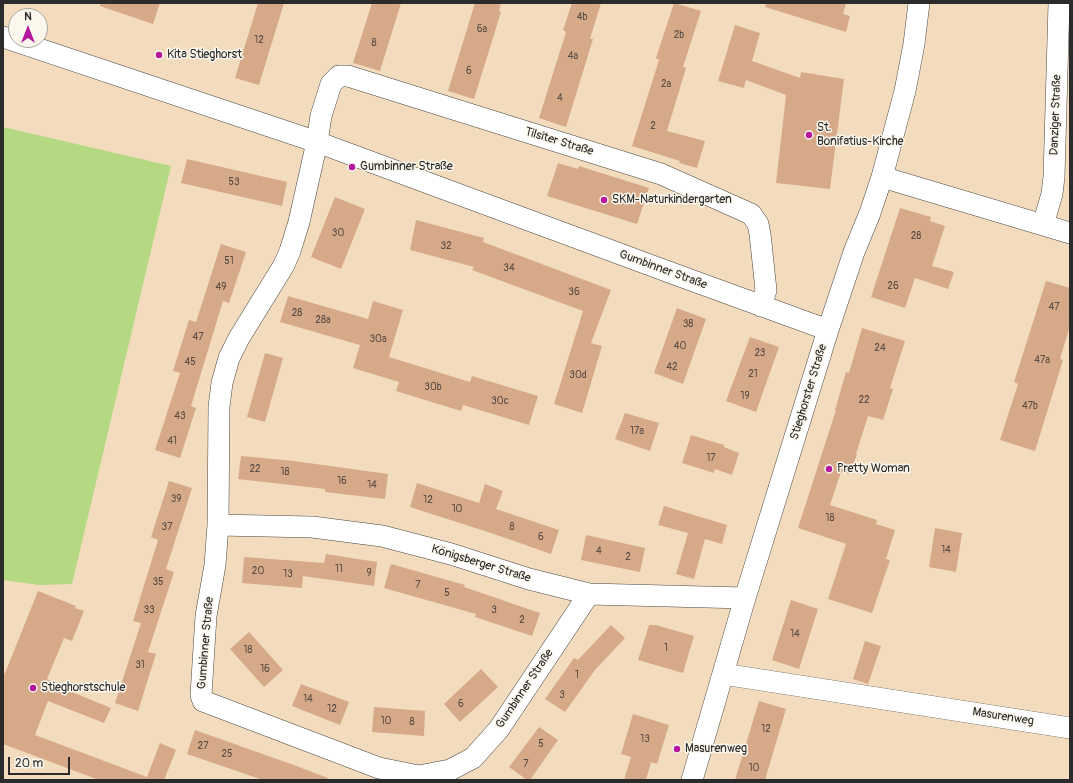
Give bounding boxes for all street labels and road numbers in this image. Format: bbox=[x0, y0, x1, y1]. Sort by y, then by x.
street label: Danziger Straße bbox=[1047, 74, 1065, 156]
street label: Tilsiter Straße bbox=[523, 125, 595, 159]
street label: Gumbinner Straße bbox=[617, 247, 709, 293]
street label: Stieghorster Straße bbox=[788, 342, 830, 442]
street label: Königsberger Straße bbox=[430, 542, 532, 586]
street label: Gumbinner Straße bbox=[195, 596, 217, 690]
street label: Gumbinner Straße bbox=[493, 647, 557, 731]
street label: Masurenweg bbox=[971, 705, 1035, 729]

